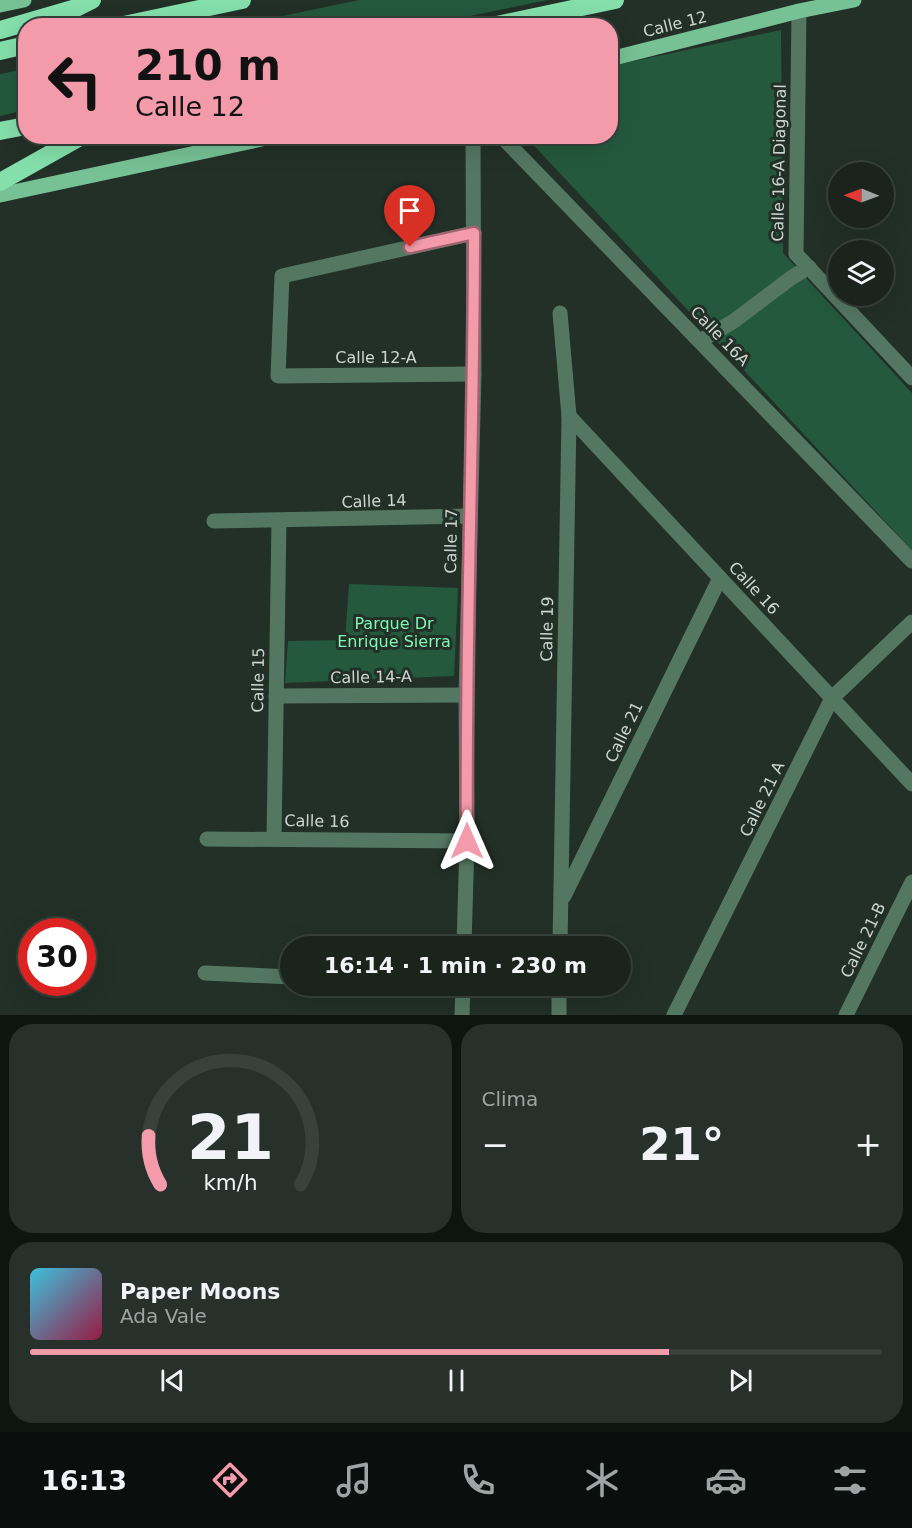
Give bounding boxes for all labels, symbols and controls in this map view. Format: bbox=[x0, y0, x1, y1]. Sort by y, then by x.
street label: Calle 12 bbox=[641, 7, 709, 41]
text: 210 m bbox=[135, 41, 281, 90]
icon: left bbox=[36, 42, 114, 120]
street label: Calle 16-A Diagonal bbox=[768, 84, 790, 242]
text: Calle 12 bbox=[135, 91, 245, 122]
north arrow bbox=[828, 162, 894, 228]
map controls bbox=[828, 162, 894, 306]
pin bbox=[384, 185, 435, 247]
icon: arrive bbox=[393, 194, 426, 227]
button: layers bbox=[828, 240, 894, 306]
street label: Calle 16A bbox=[687, 302, 753, 370]
street label: Calle 12-A bbox=[335, 348, 417, 367]
street label: Calle 14 bbox=[341, 490, 407, 512]
street label: Calle 17 bbox=[441, 508, 461, 574]
street label: Calle 16 bbox=[725, 558, 783, 618]
street label: Calle 19 bbox=[537, 596, 557, 662]
park label: Parque Dr Enrique Sierra bbox=[337, 614, 451, 651]
street label: Calle 15 bbox=[248, 647, 268, 713]
street label: Calle 14-A bbox=[330, 667, 412, 687]
street label: Calle 21 bbox=[601, 699, 647, 765]
street label: Calle 21 A bbox=[736, 758, 788, 840]
position arrow bbox=[435, 809, 499, 873]
street label: Calle 16 bbox=[284, 811, 350, 831]
street label: Calle 21-B bbox=[837, 899, 889, 981]
speed limit sign: 30 bbox=[18, 918, 96, 996]
text: 16:14 · 1 min · 230 m bbox=[324, 953, 587, 978]
text: Clima bbox=[482, 1087, 538, 1111]
text: 21 bbox=[187, 1101, 274, 1174]
text: 21° bbox=[639, 1118, 724, 1171]
text: − bbox=[482, 1125, 509, 1164]
text: + bbox=[854, 1125, 882, 1164]
text: km/h bbox=[203, 1171, 257, 1196]
text: Paper Moons bbox=[120, 1279, 280, 1304]
text: Ada Vale bbox=[120, 1304, 207, 1328]
icon: previous bbox=[156, 1364, 189, 1397]
icon: pause bbox=[440, 1364, 473, 1397]
icon: next bbox=[724, 1364, 757, 1397]
icon: directions bbox=[209, 1459, 251, 1501]
icon: music bbox=[333, 1459, 375, 1501]
icon: phone bbox=[457, 1459, 499, 1501]
icon: climate bbox=[581, 1459, 623, 1501]
icon: car bbox=[705, 1459, 747, 1501]
icon: filters bbox=[829, 1459, 871, 1501]
text: 16:13 bbox=[41, 1465, 127, 1496]

